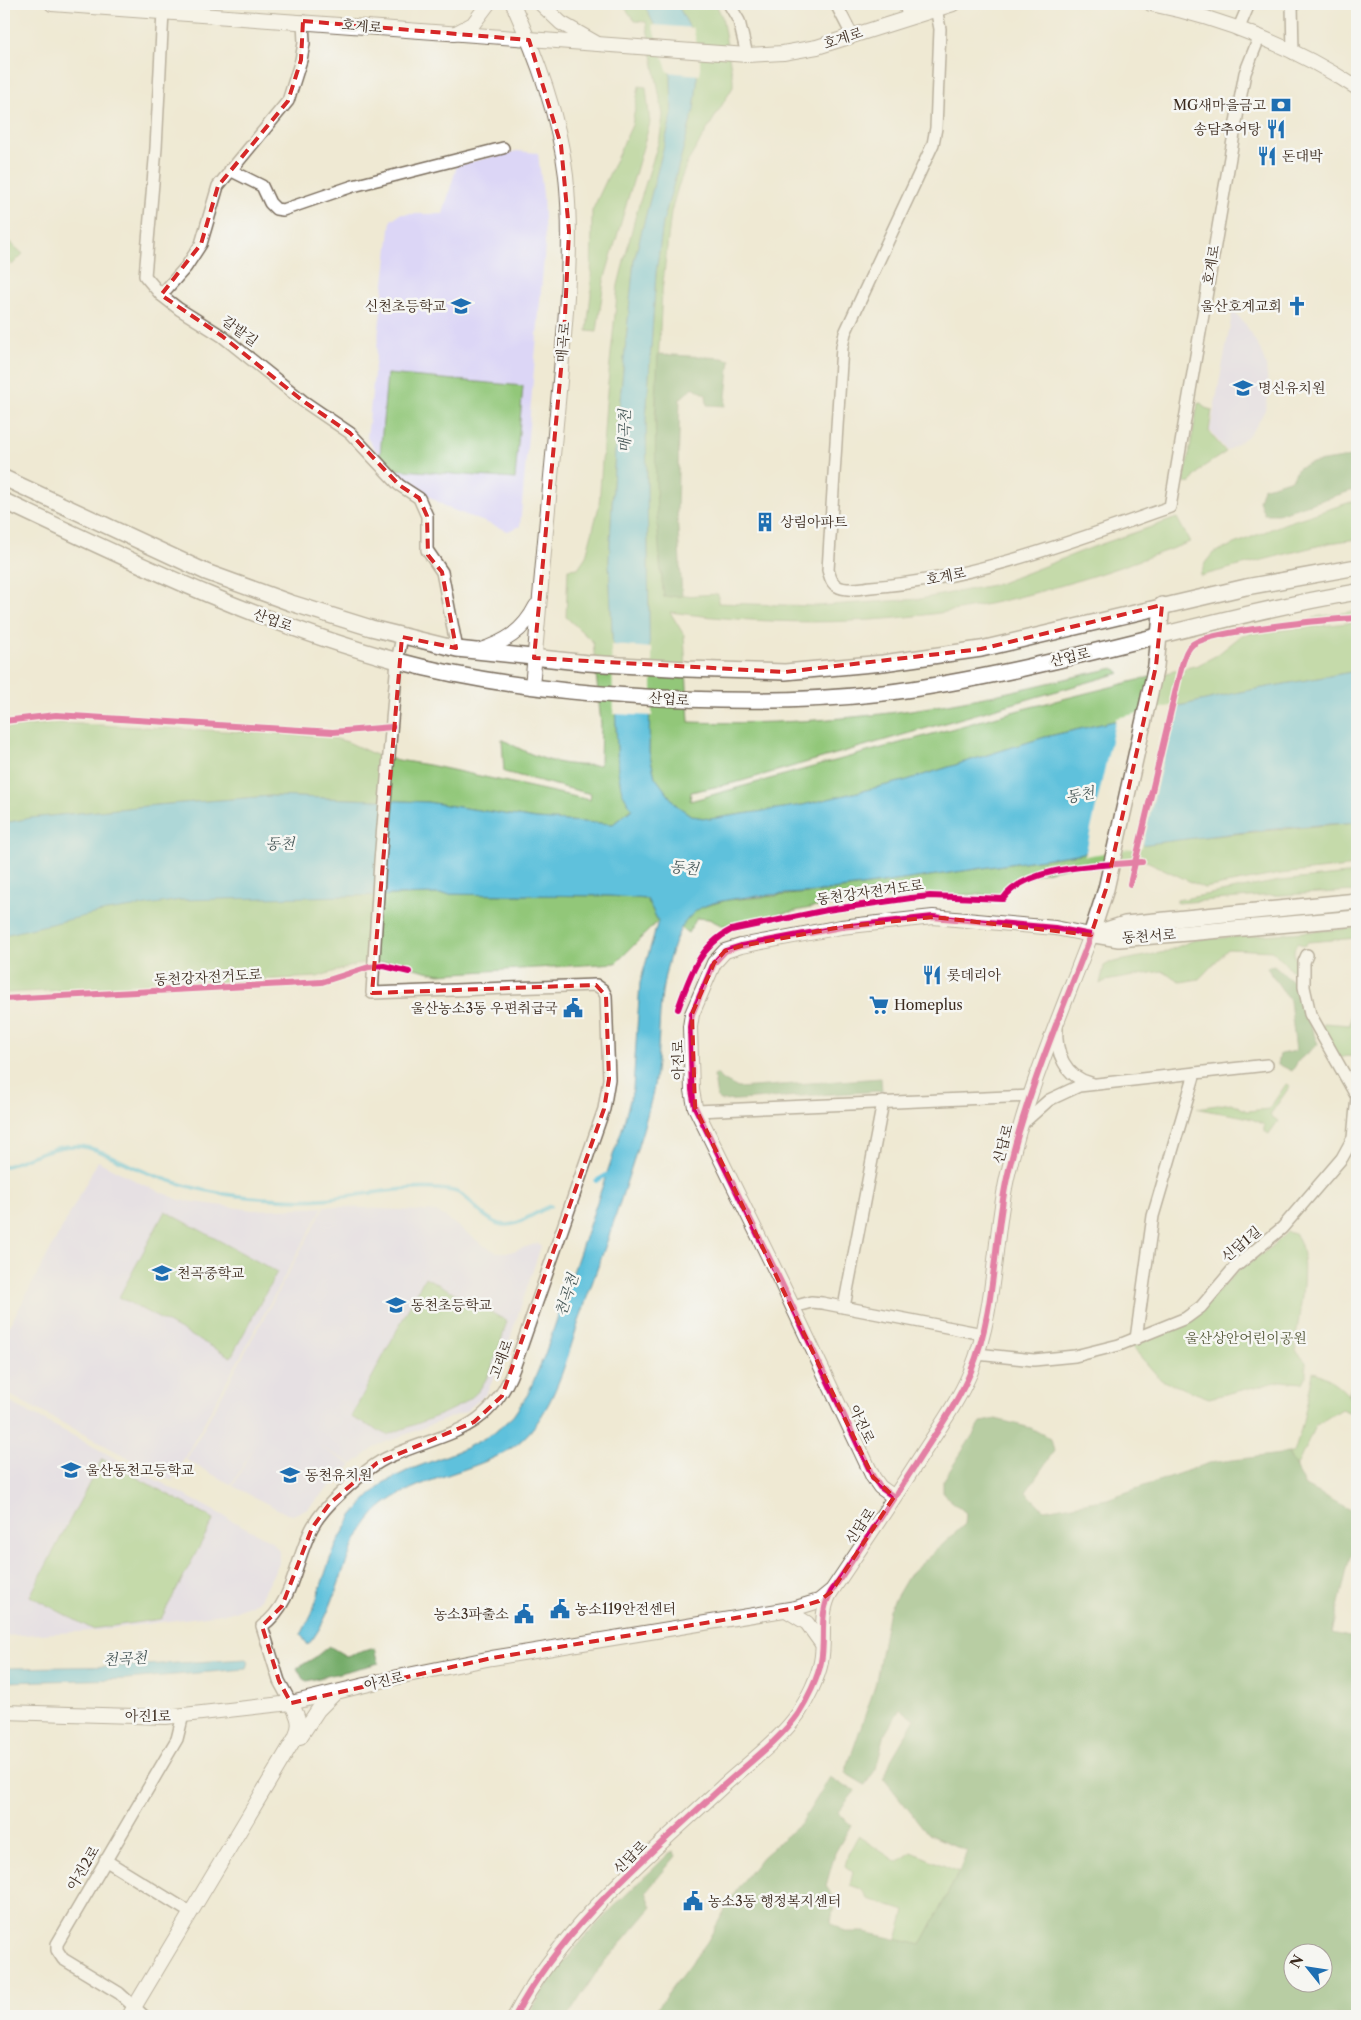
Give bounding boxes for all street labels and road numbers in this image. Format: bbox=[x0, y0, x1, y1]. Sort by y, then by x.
street label: 호계로 bbox=[341, 15, 383, 37]
street label: 호계로 bbox=[821, 23, 866, 53]
street label: 호계로 bbox=[1199, 243, 1223, 287]
street label: 갈밭길 bbox=[218, 312, 262, 350]
street label: 매곡로 bbox=[552, 321, 574, 363]
street label: 호계로 bbox=[924, 563, 968, 589]
street label: 산업로 bbox=[251, 605, 296, 636]
street label: 산업로 bbox=[1048, 644, 1092, 670]
street label: 산업로 bbox=[648, 689, 690, 709]
street label: 동천강자전거도로 bbox=[815, 875, 925, 908]
street label: 동천서로 bbox=[1121, 925, 1177, 947]
street label: 동천강자전거도로 bbox=[154, 965, 263, 989]
street label: 아진로 bbox=[669, 1039, 687, 1080]
street label: 신답로 bbox=[989, 1122, 1017, 1166]
street label: 신답1길 bbox=[1217, 1222, 1265, 1266]
street label: 고래로 bbox=[485, 1336, 517, 1381]
street label: 아진로 bbox=[845, 1402, 879, 1447]
street label: 신답로 bbox=[841, 1504, 879, 1548]
street label: 아진로 bbox=[362, 1668, 406, 1694]
street label: 아진1로 bbox=[125, 1707, 172, 1725]
street label: 신답로 bbox=[609, 1836, 651, 1878]
street label: 아진2로 bbox=[63, 1842, 103, 1893]

